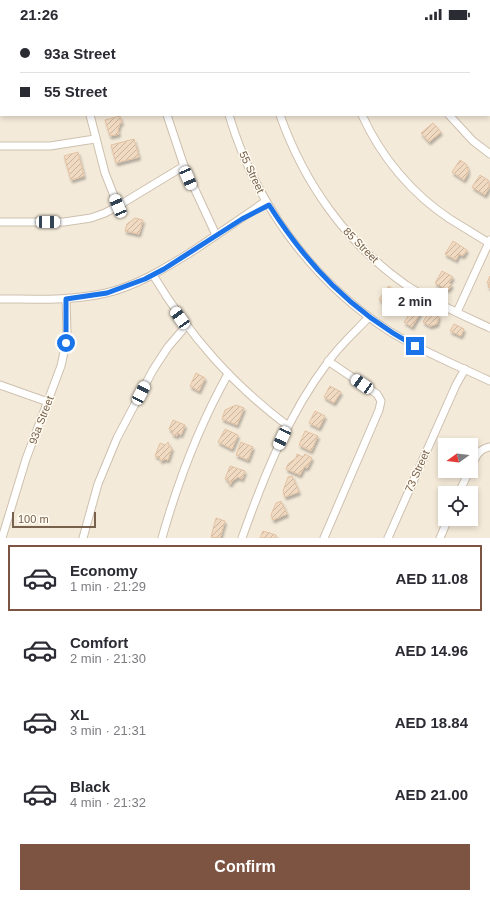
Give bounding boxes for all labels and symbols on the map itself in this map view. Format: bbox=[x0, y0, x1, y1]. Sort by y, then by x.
street label: 55 Street bbox=[237, 149, 267, 195]
car bbox=[178, 165, 198, 191]
car bbox=[108, 193, 128, 219]
car bbox=[36, 216, 60, 228]
street label: 85 Street bbox=[341, 225, 381, 265]
callout: 2 min bbox=[382, 288, 448, 316]
car bbox=[168, 305, 192, 331]
route start bbox=[57, 334, 75, 352]
route end bbox=[406, 337, 424, 355]
car bbox=[349, 372, 375, 396]
car bbox=[130, 380, 152, 406]
street label: 93a Street bbox=[26, 394, 56, 446]
car bbox=[271, 425, 293, 451]
north arrow bbox=[438, 438, 478, 478]
street label: 73 Street bbox=[402, 448, 432, 494]
scale bar bbox=[12, 510, 96, 529]

